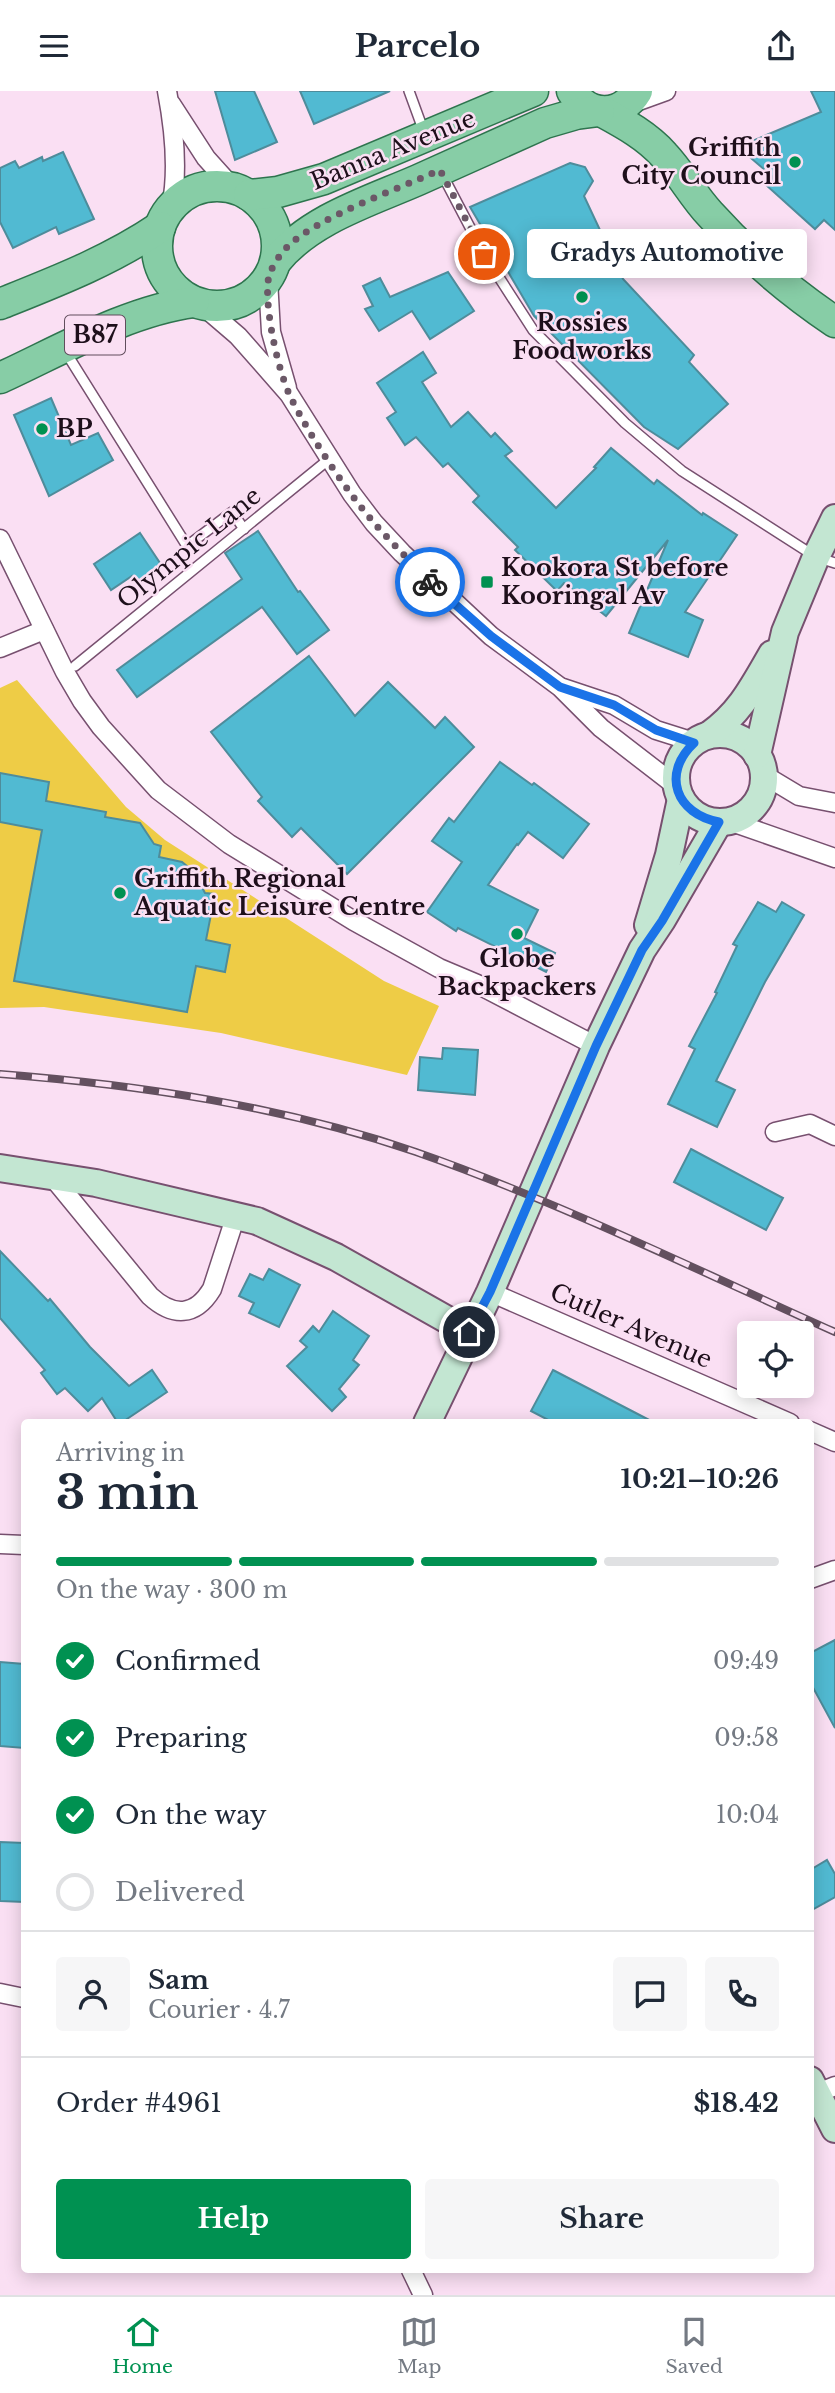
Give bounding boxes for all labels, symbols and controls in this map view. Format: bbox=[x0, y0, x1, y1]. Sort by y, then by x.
text: Parcelo bbox=[355, 26, 480, 66]
icon: menu bbox=[35, 27, 73, 65]
icon: share bbox=[762, 27, 800, 65]
street label: Banna Avenue bbox=[306, 103, 479, 196]
place label: Griffith City Council bbox=[621, 133, 781, 190]
marker: Griffith City Council bbox=[787, 154, 803, 170]
pin bbox=[454, 224, 514, 284]
callout: Gradys Automotive bbox=[526, 229, 806, 279]
icon: bag bbox=[465, 235, 503, 273]
text: Gradys Automotive bbox=[550, 239, 784, 267]
marker: Rossies Foodworks bbox=[574, 289, 590, 305]
place label: Rossies Foodworks bbox=[512, 308, 652, 365]
road number: B87 bbox=[65, 315, 125, 355]
place label: BP bbox=[56, 414, 92, 443]
marker: BP bbox=[34, 421, 50, 437]
street label: Olympic Lane bbox=[111, 481, 266, 614]
courier bbox=[395, 547, 465, 617]
place label: Kookora St before Kooringal Av bbox=[501, 553, 729, 610]
icon: bike bbox=[411, 563, 449, 601]
marker: Kookora St before Kooringal Av bbox=[479, 574, 495, 590]
place label: Griffith Regional Aquatic Leisure Centre bbox=[133, 864, 425, 921]
marker: Griffith Regional Aquatic Leisure Centre bbox=[112, 885, 128, 901]
marker: Globe Backpackers bbox=[509, 926, 525, 942]
place label: Globe Backpackers bbox=[438, 944, 596, 1001]
street label: Cutler Avenue bbox=[546, 1277, 717, 1374]
pin bbox=[439, 1302, 499, 1362]
icon: home bbox=[450, 1313, 488, 1351]
map controls bbox=[737, 1321, 814, 1398]
button: locate bbox=[737, 1321, 814, 1398]
text: Arriving in bbox=[56, 1439, 185, 1467]
text: 10:21–10:26 bbox=[621, 1463, 779, 1495]
text: 3 min bbox=[56, 1464, 198, 1521]
text: On the way · 300 m bbox=[56, 1576, 288, 1604]
icon: check bbox=[56, 1642, 94, 1680]
text: Confirmed bbox=[115, 1645, 260, 1677]
text: 09:49 bbox=[713, 1647, 779, 1675]
icon: check bbox=[56, 1719, 94, 1757]
text: Preparing bbox=[115, 1722, 247, 1754]
text: 09:58 bbox=[714, 1724, 779, 1752]
icon: check bbox=[56, 1796, 94, 1834]
text: On the way bbox=[115, 1799, 267, 1831]
text: 10:04 bbox=[716, 1801, 779, 1829]
text: Delivered bbox=[115, 1876, 245, 1908]
button: person bbox=[56, 1957, 130, 2031]
button: chat bbox=[613, 1957, 687, 2031]
button: phone bbox=[705, 1957, 779, 2031]
text: Sam bbox=[148, 1964, 209, 1996]
text: Courier · 4.7 bbox=[148, 1996, 290, 2024]
text: Order #4961 bbox=[56, 2087, 222, 2119]
text: $18.42 bbox=[693, 2087, 779, 2119]
button: Help bbox=[56, 2179, 411, 2259]
button: Share bbox=[425, 2179, 779, 2259]
tab: Home bbox=[112, 2313, 173, 2378]
tab: Map bbox=[397, 2313, 441, 2378]
tab: Saved bbox=[666, 2313, 723, 2378]

